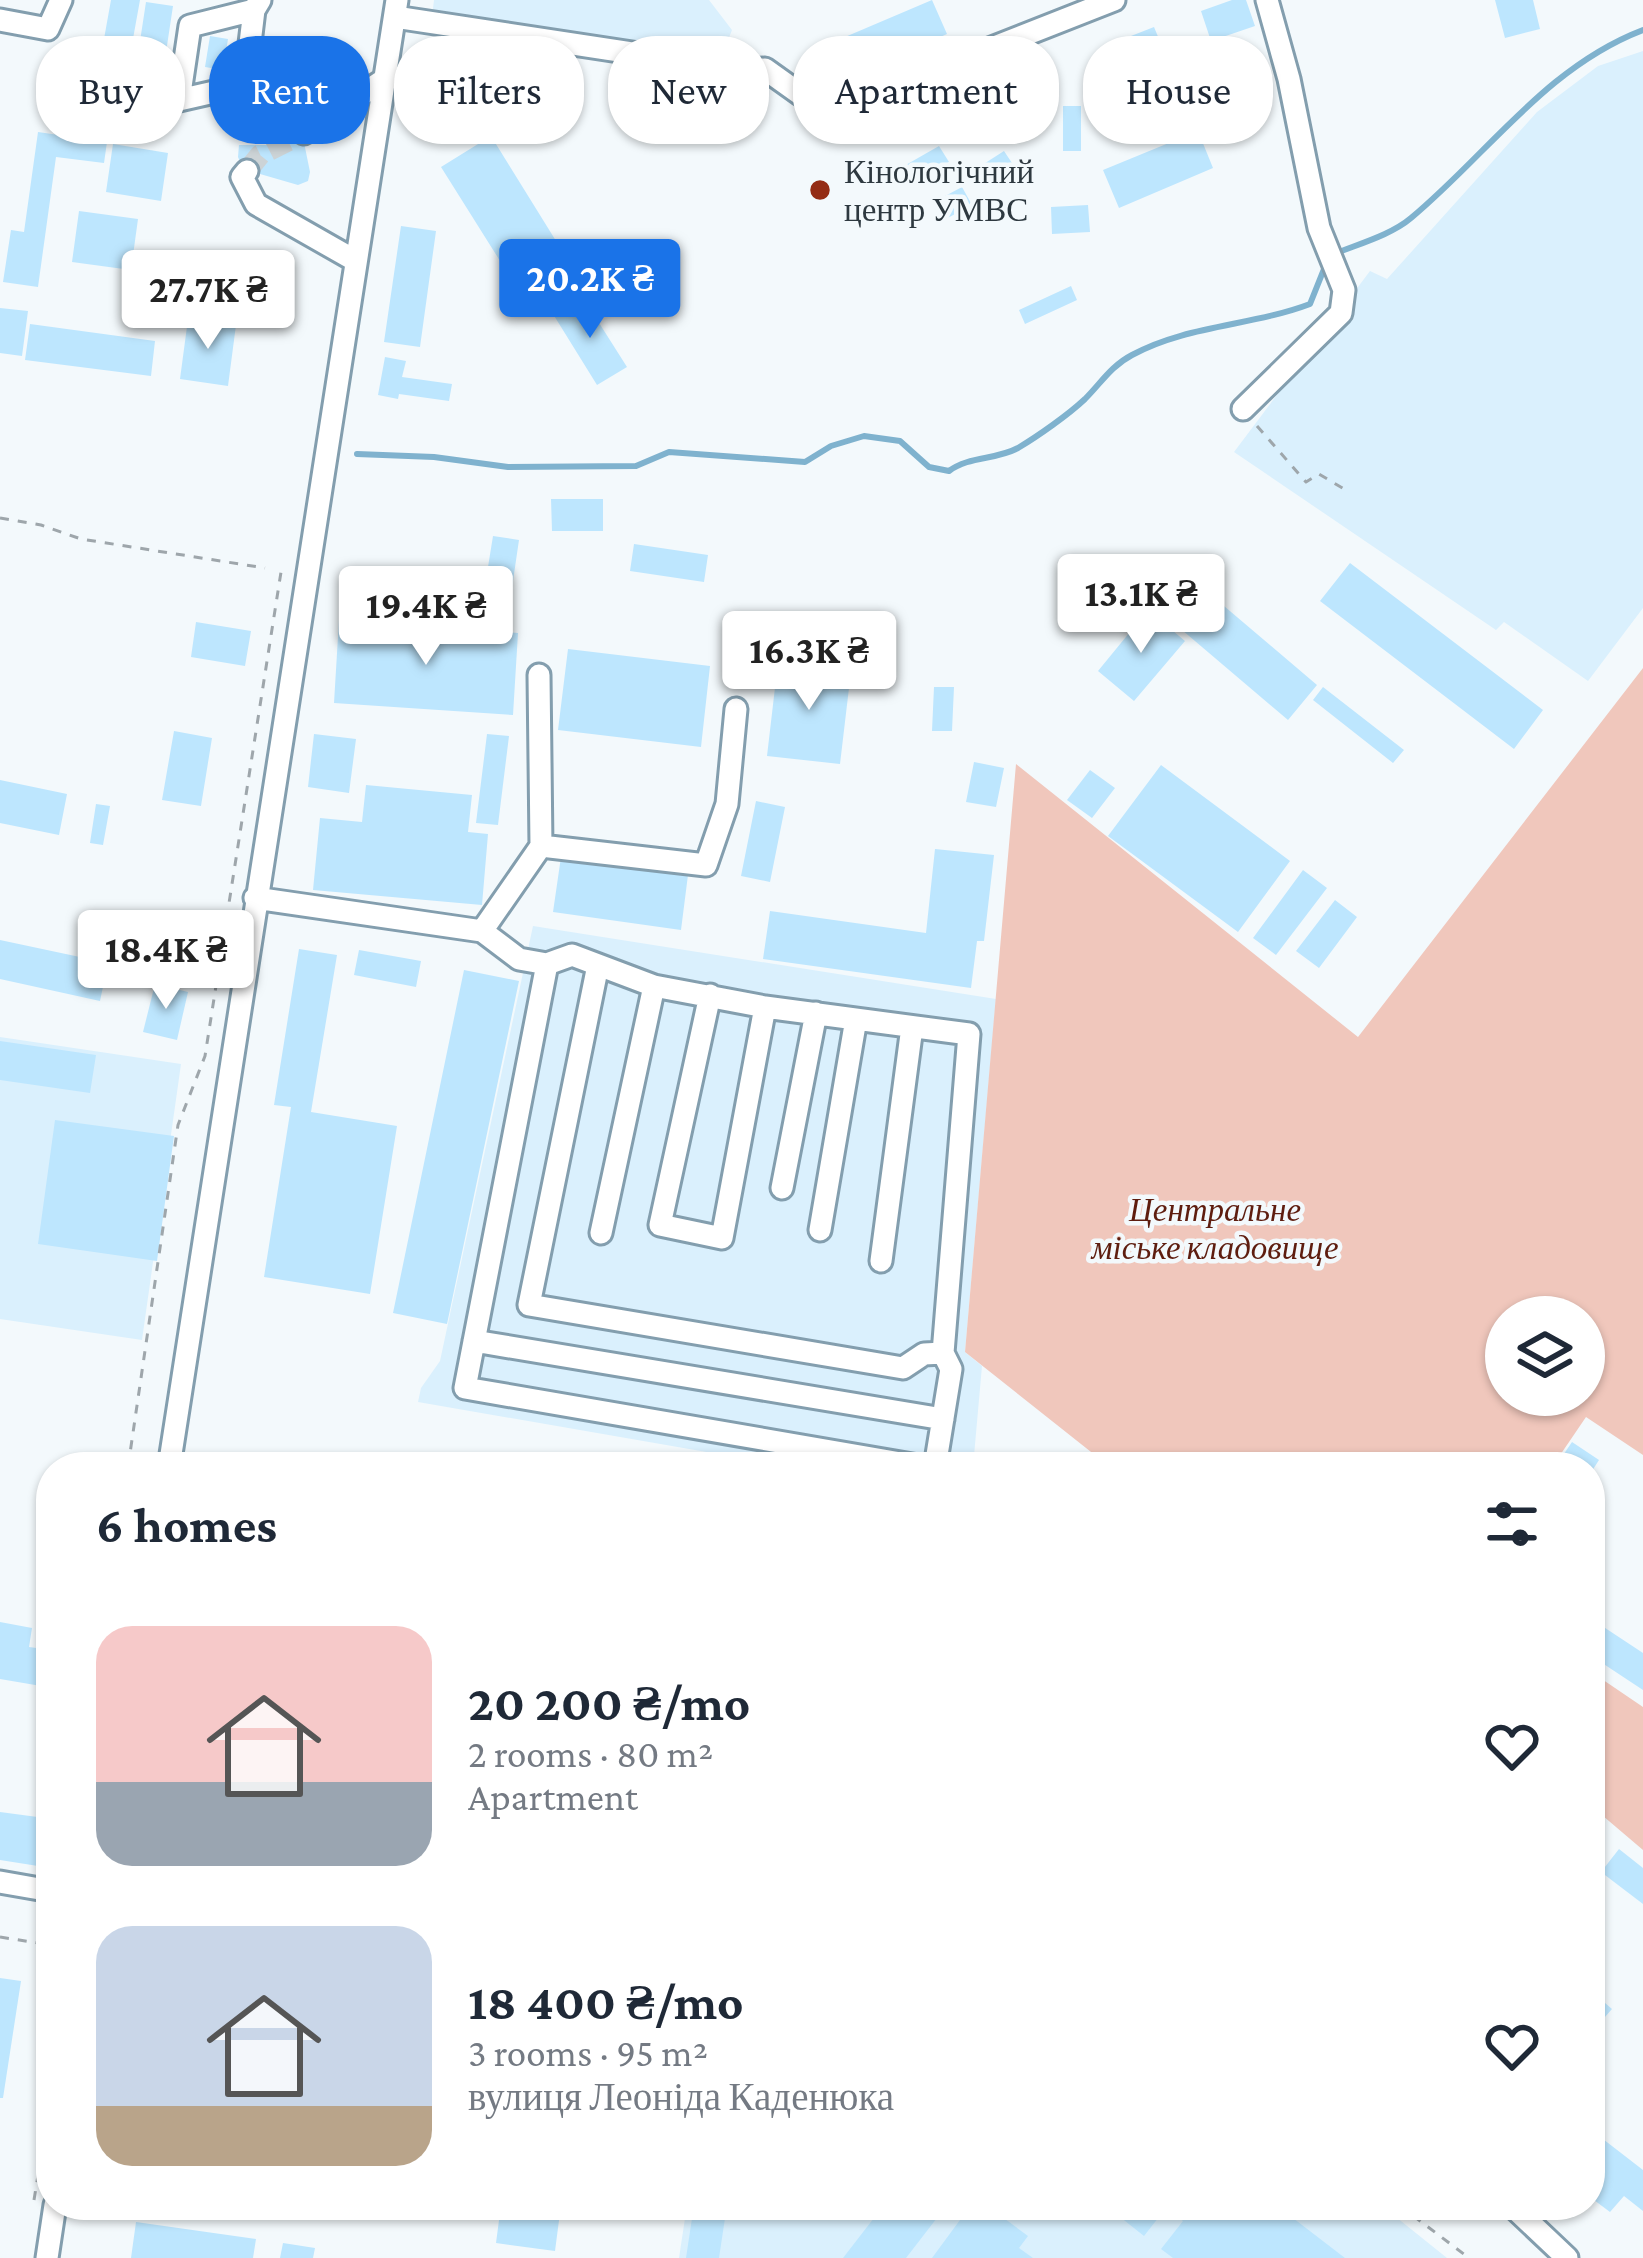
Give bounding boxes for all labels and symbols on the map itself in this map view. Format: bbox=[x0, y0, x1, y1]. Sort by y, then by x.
place label: Кінологічний центр УМВС bbox=[844, 153, 1034, 228]
marker: Кінологічний центр УМВС bbox=[807, 177, 833, 203]
pin: 20.2K ₴ bbox=[479, 239, 701, 341]
pin: 27.7K ₴ bbox=[97, 250, 319, 352]
pin: 13.1K ₴ bbox=[1030, 554, 1252, 656]
pin: 19.4K ₴ bbox=[315, 566, 537, 668]
pin: 16.3K ₴ bbox=[698, 611, 920, 713]
pin: 18.4K ₴ bbox=[55, 910, 277, 1012]
park label: Центральне міське кладовище bbox=[1090, 1191, 1339, 1266]

